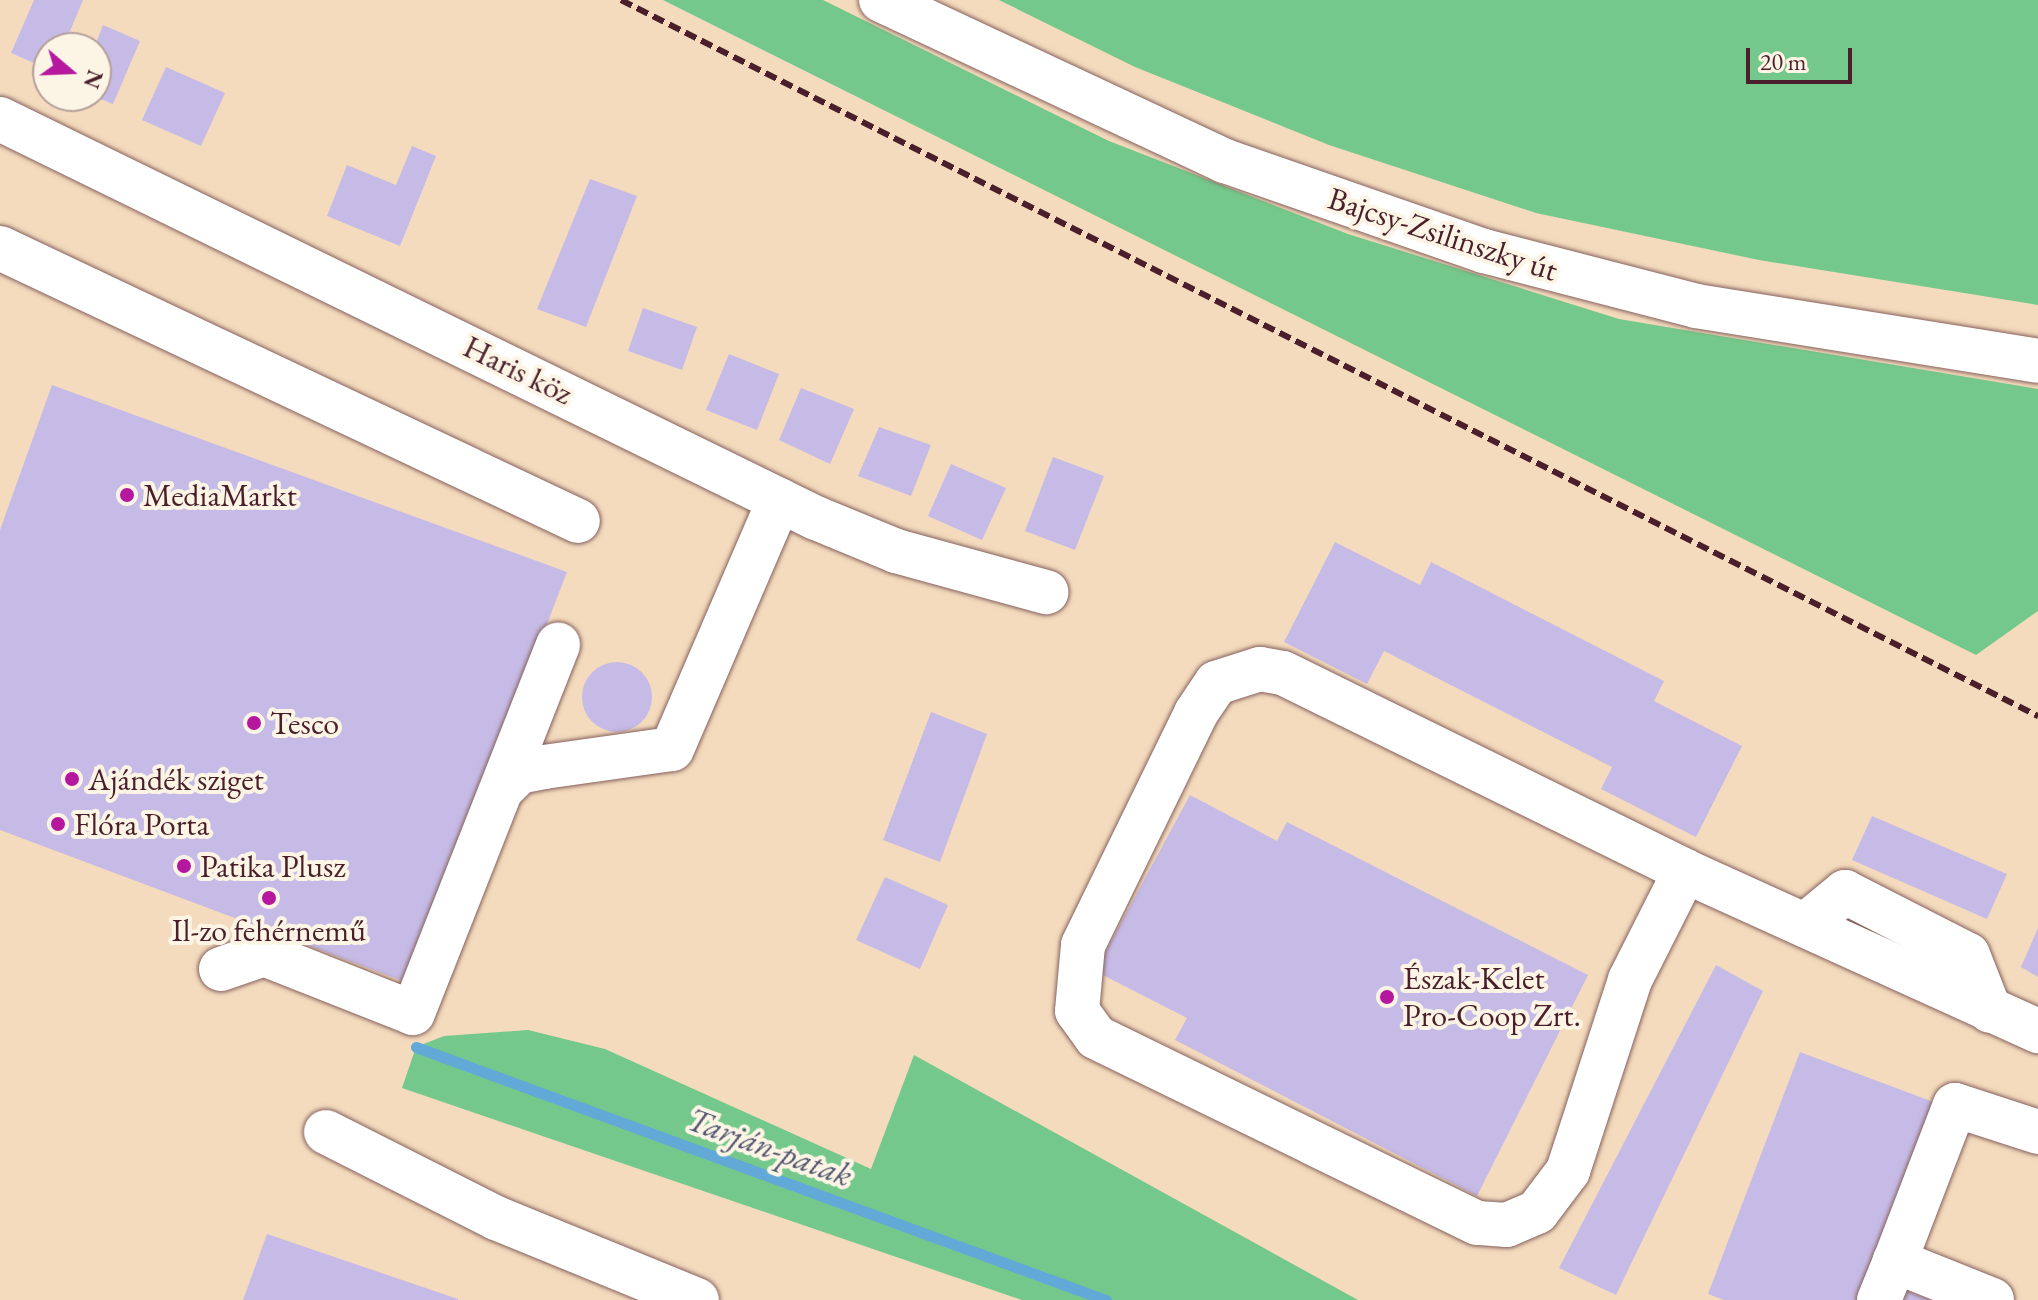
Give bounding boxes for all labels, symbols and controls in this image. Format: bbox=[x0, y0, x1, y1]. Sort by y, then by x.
north arrow bbox=[32, 32, 112, 112]
scale bar bbox=[1750, 32, 1856, 82]
text: 20 m bbox=[1760, 46, 1807, 77]
text: N bbox=[77, 66, 110, 92]
street label: Bajcsy-Zsilinszky út bbox=[1323, 179, 1563, 289]
street label: Haris köz bbox=[457, 327, 579, 413]
place label: MediaMarkt bbox=[143, 476, 297, 514]
marker: MediaMarkt bbox=[118, 486, 136, 504]
place label: Tesco bbox=[270, 704, 339, 742]
marker: Tesco bbox=[245, 714, 263, 732]
place label: Ajándék sziget bbox=[88, 760, 264, 798]
marker: Ajándék sziget bbox=[63, 770, 81, 788]
place label: Flóra Porta bbox=[74, 805, 209, 843]
marker: Flóra Porta bbox=[49, 815, 67, 833]
place label: Patika Plusz bbox=[200, 847, 346, 885]
marker: Patika Plusz bbox=[175, 857, 193, 875]
marker: Il-zo fehérnemű bbox=[260, 889, 278, 907]
place label: Il-zo fehérnemű bbox=[172, 911, 366, 949]
place label: Észak-Kelet Pro-Coop Zrt. bbox=[1403, 960, 1581, 1035]
marker: Észak-Kelet Pro-Coop Zrt. bbox=[1378, 988, 1396, 1006]
water label: Tarján-patak bbox=[682, 1098, 858, 1196]

